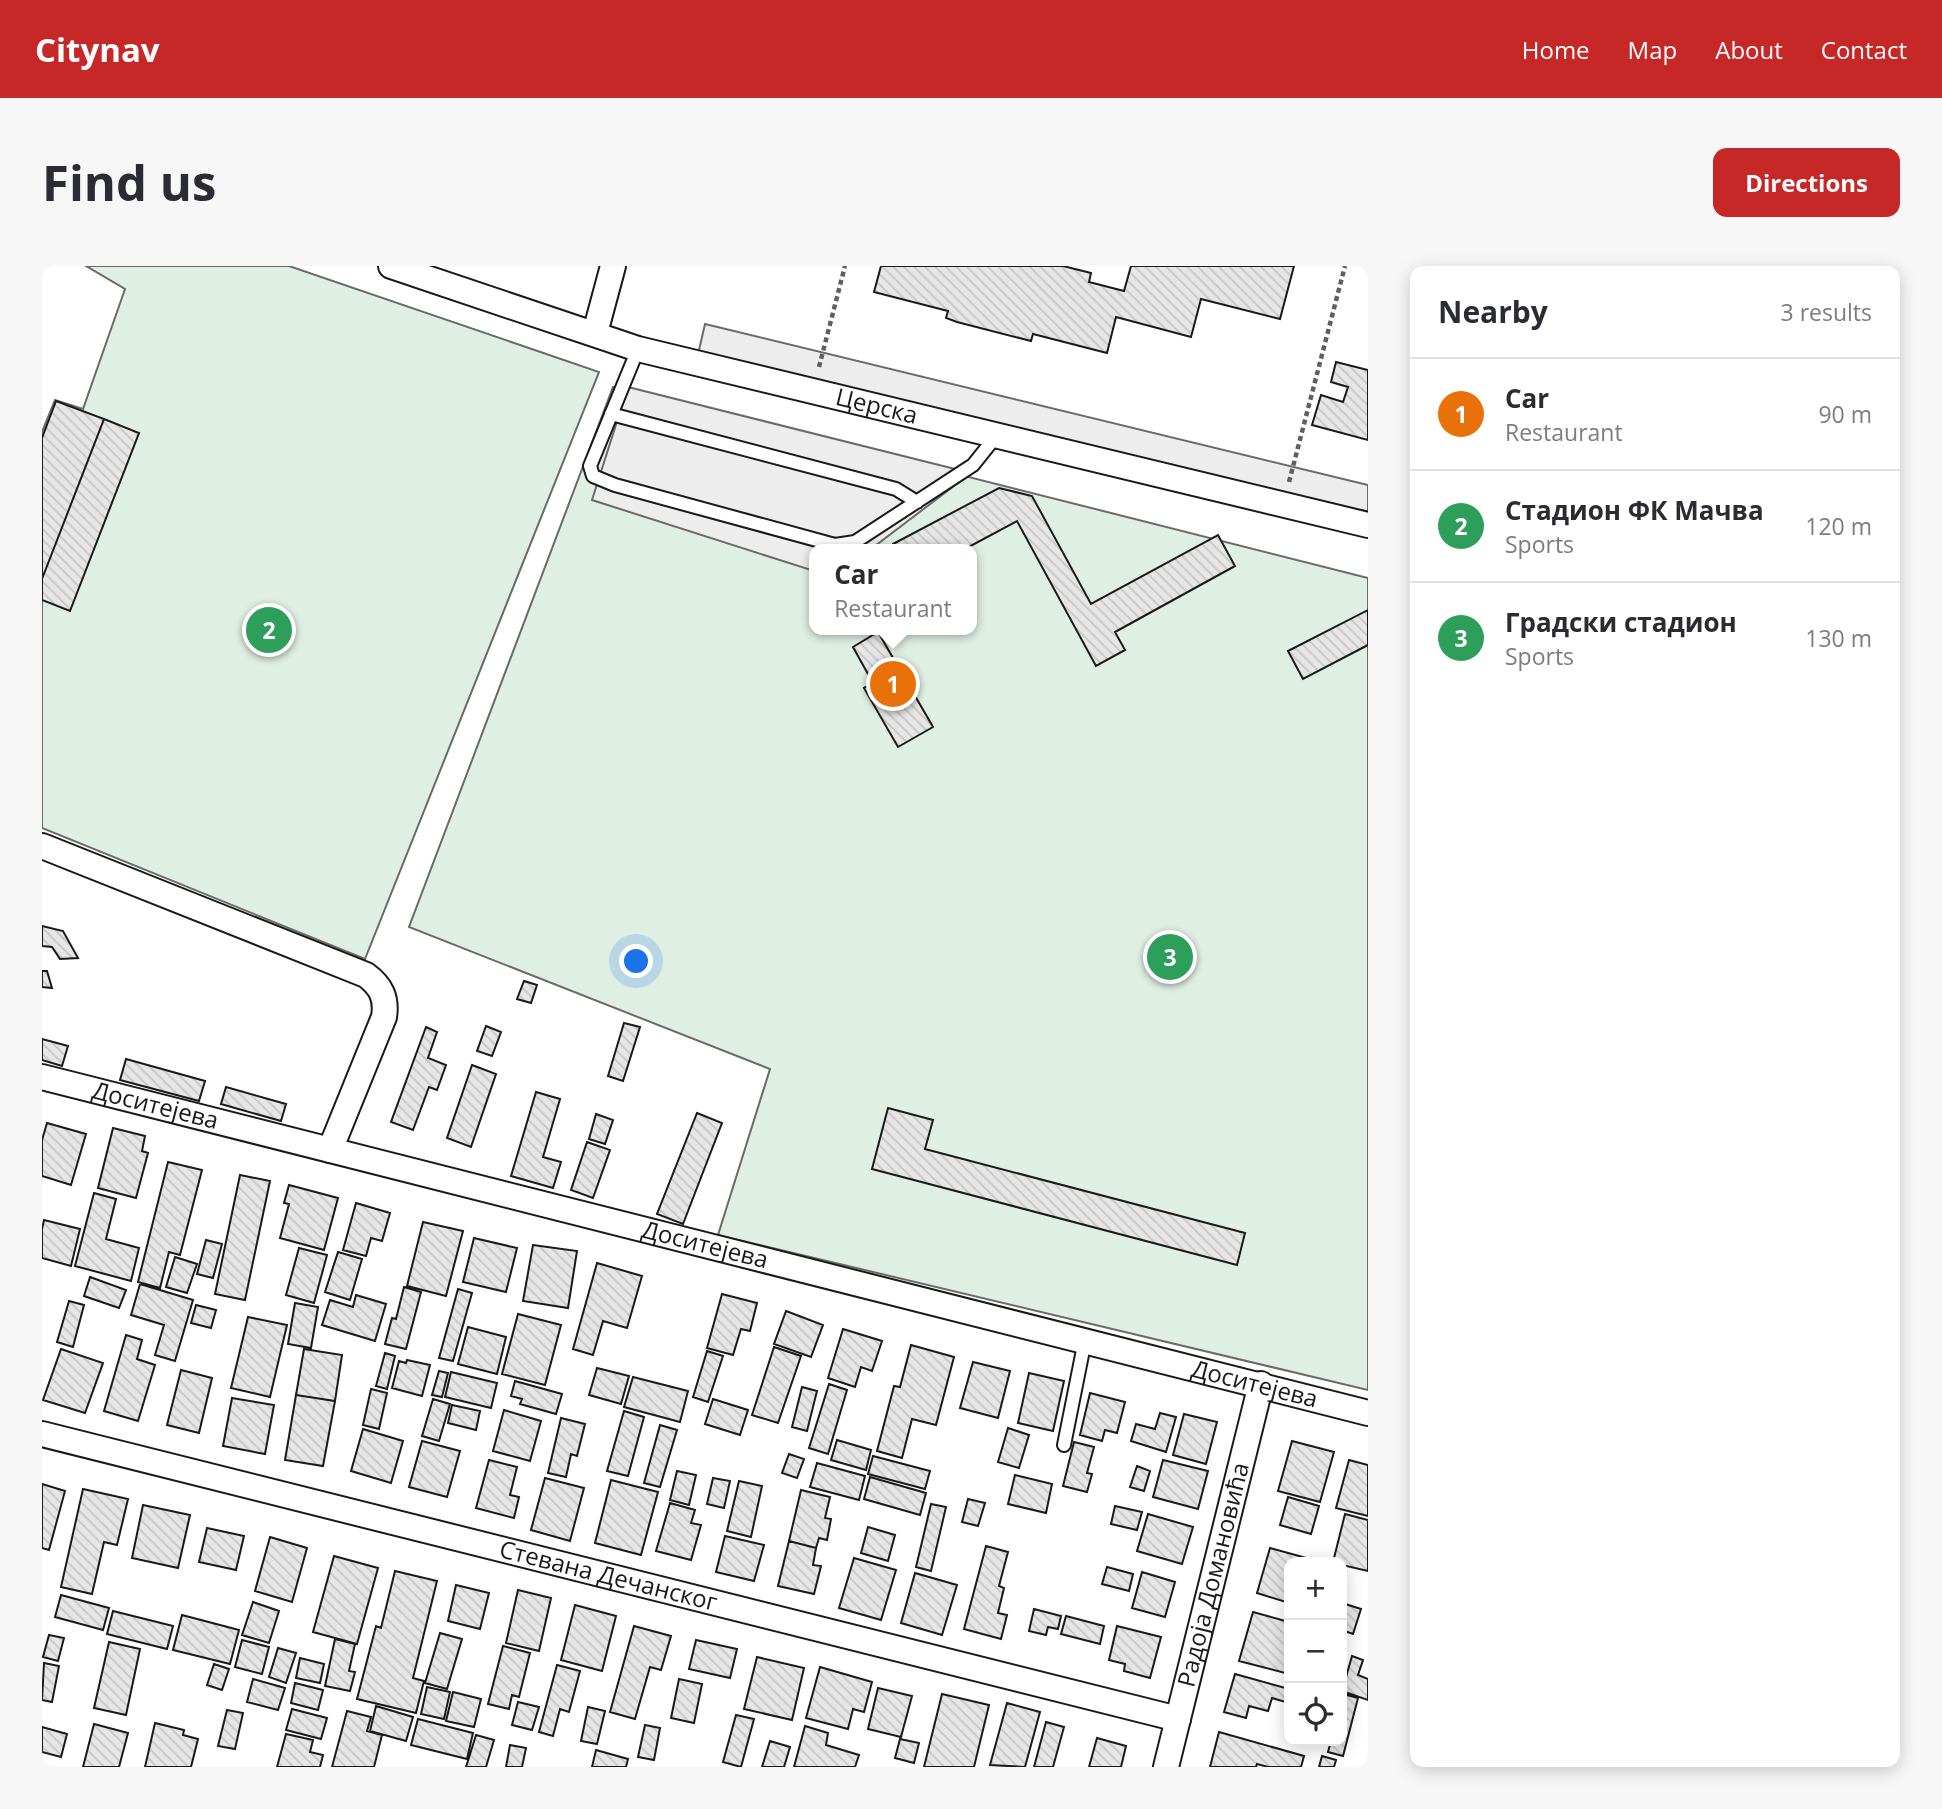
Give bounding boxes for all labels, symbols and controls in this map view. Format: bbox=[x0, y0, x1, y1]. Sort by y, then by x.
text: Citynav bbox=[35, 27, 160, 72]
text: Home bbox=[1522, 33, 1590, 66]
text: Map bbox=[1628, 33, 1677, 66]
text: About bbox=[1715, 33, 1783, 66]
text: Contact bbox=[1821, 33, 1907, 66]
button: Directions bbox=[1713, 148, 1900, 217]
text: Find us bbox=[42, 149, 216, 215]
text: Nearby bbox=[1438, 291, 1548, 332]
text: 3 results bbox=[1781, 296, 1872, 328]
street label: Церска bbox=[833, 379, 921, 431]
text: Car bbox=[1505, 380, 1549, 416]
text: 1 bbox=[1454, 398, 1468, 430]
text: 90 m bbox=[1818, 398, 1872, 430]
text: Restaurant bbox=[1505, 416, 1623, 448]
text: Стадион ФК Мачва bbox=[1505, 492, 1764, 528]
text: 2 bbox=[1454, 510, 1468, 542]
text: 120 m bbox=[1805, 510, 1872, 542]
text: Sports bbox=[1505, 528, 1574, 560]
popup bbox=[809, 544, 977, 635]
text: Car bbox=[834, 556, 878, 592]
text: Restaurant bbox=[834, 592, 952, 624]
pin: 2 bbox=[246, 604, 292, 656]
text: Градски стадион bbox=[1505, 604, 1737, 640]
text: 3 bbox=[1454, 622, 1468, 654]
text: 130 m bbox=[1805, 622, 1872, 654]
text: Sports bbox=[1505, 640, 1574, 672]
pin: 1 bbox=[870, 658, 916, 710]
pin: 3 bbox=[1147, 931, 1193, 983]
your location bbox=[619, 944, 653, 978]
street label: Доситејева bbox=[89, 1072, 222, 1136]
street label: Доситејева bbox=[639, 1212, 772, 1275]
street label: Доситејева bbox=[1188, 1351, 1322, 1415]
street label: Радоја Домановића bbox=[1168, 1459, 1256, 1690]
street label: Стевана Дечанског bbox=[496, 1531, 721, 1618]
map controls bbox=[1284, 1557, 1347, 1746]
button: + bbox=[1284, 1557, 1347, 1620]
button: − bbox=[1284, 1620, 1347, 1683]
button: locate bbox=[1284, 1683, 1347, 1746]

